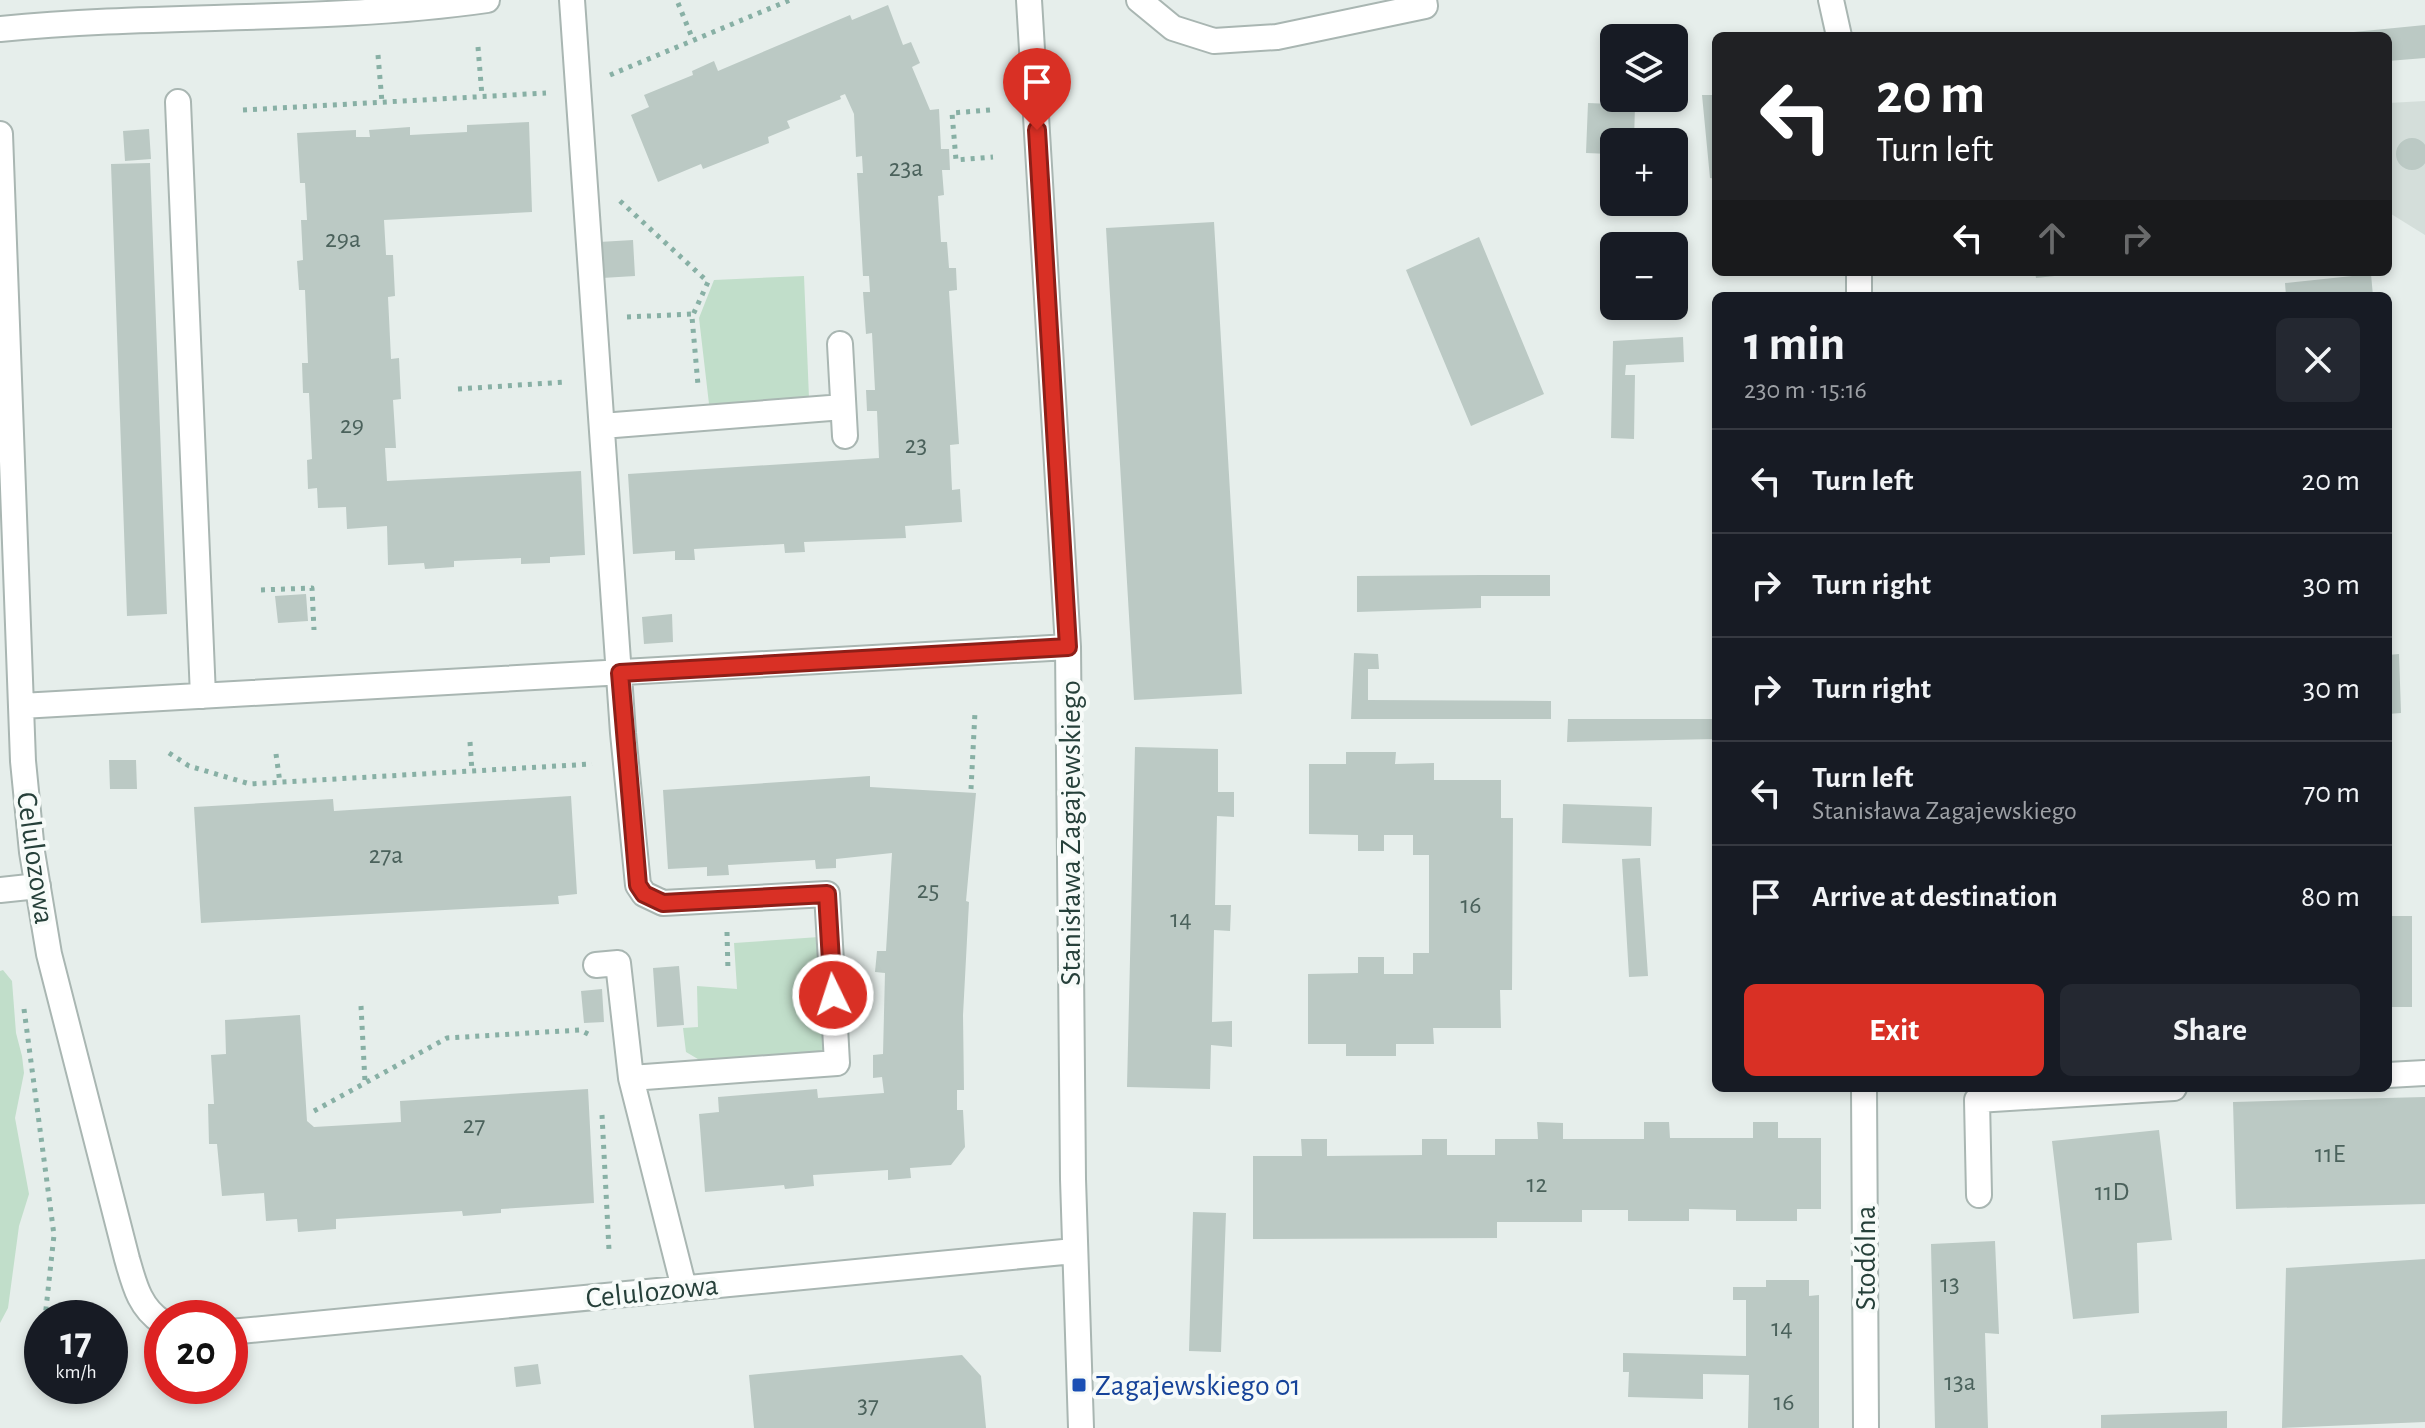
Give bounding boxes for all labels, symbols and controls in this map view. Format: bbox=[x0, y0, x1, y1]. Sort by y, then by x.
map controls bbox=[1600, 24, 1688, 320]
button: layers bbox=[1600, 24, 1688, 112]
pin bbox=[1003, 48, 1071, 130]
icon: arrive bbox=[1015, 60, 1059, 104]
icon: left bbox=[1744, 64, 1848, 168]
text: 20 m bbox=[1876, 67, 1985, 123]
button: + bbox=[1600, 128, 1688, 216]
text: Turn left bbox=[1876, 132, 1993, 168]
house number: 23a bbox=[889, 155, 923, 181]
icon: left bbox=[1946, 216, 1990, 260]
icon: ahead bbox=[2030, 216, 2074, 260]
icon: right bbox=[2114, 216, 2158, 260]
house number: 29a bbox=[325, 226, 361, 252]
button: − bbox=[1600, 232, 1688, 320]
button: close bbox=[2276, 318, 2360, 402]
text: 1 min bbox=[1744, 321, 1845, 369]
text: 230 m · 15:16 bbox=[1744, 377, 1867, 403]
house number: 29 bbox=[340, 412, 364, 438]
house number: 23 bbox=[905, 432, 927, 458]
icon: left bbox=[1744, 459, 1788, 503]
text: Turn left bbox=[1812, 466, 1913, 496]
text: 20 m bbox=[2302, 466, 2360, 496]
icon: right bbox=[1744, 563, 1788, 607]
text: Turn right bbox=[1812, 570, 1931, 600]
text: 30 m bbox=[2303, 570, 2360, 600]
icon: right bbox=[1744, 667, 1788, 711]
text: Turn right bbox=[1812, 674, 1931, 704]
text: 30 m bbox=[2303, 674, 2360, 704]
street label: Stanisława Zagajewskiego bbox=[1056, 680, 1086, 986]
text: Turn left bbox=[1812, 763, 1913, 793]
icon: left bbox=[1744, 771, 1788, 815]
text: 70 m bbox=[2303, 778, 2360, 808]
street label: Celulozowa bbox=[11, 790, 59, 926]
text: Stanisława Zagajewskiego bbox=[1812, 798, 2077, 824]
house number: 27a bbox=[369, 842, 403, 868]
icon: arrive bbox=[1744, 875, 1788, 919]
house number: 25 bbox=[917, 877, 939, 903]
text: Arrive at destination bbox=[1812, 882, 2058, 912]
text: 80 m bbox=[2301, 882, 2360, 912]
house number: 16 bbox=[1460, 892, 1482, 918]
house number: 14 bbox=[1170, 906, 1192, 932]
position arrow bbox=[791, 953, 875, 1037]
button: Exit bbox=[1744, 984, 2044, 1076]
button: Share bbox=[2060, 984, 2360, 1076]
house number: 27 bbox=[463, 1112, 485, 1138]
house number: 11E bbox=[2315, 1141, 2345, 1167]
house number: 12 bbox=[1527, 1171, 1548, 1197]
house number: 11D bbox=[2095, 1179, 2129, 1205]
street label: Stodólna bbox=[1851, 1205, 1881, 1311]
street label: Celulozowa bbox=[584, 1270, 720, 1314]
house number: 13 bbox=[1940, 1271, 1960, 1297]
speed limit sign: 20 bbox=[144, 1300, 248, 1404]
house number: 14 bbox=[1771, 1315, 1793, 1341]
text: 17 bbox=[60, 1322, 92, 1362]
text: km/h bbox=[55, 1362, 97, 1382]
house number: 13a bbox=[1944, 1369, 1976, 1395]
place label: Zagajewskiego 01 bbox=[1095, 1371, 1301, 1401]
marker: Zagajewskiego 01 bbox=[1070, 1376, 1088, 1394]
house number: 16 bbox=[1773, 1389, 1795, 1415]
house number: 37 bbox=[857, 1392, 879, 1418]

